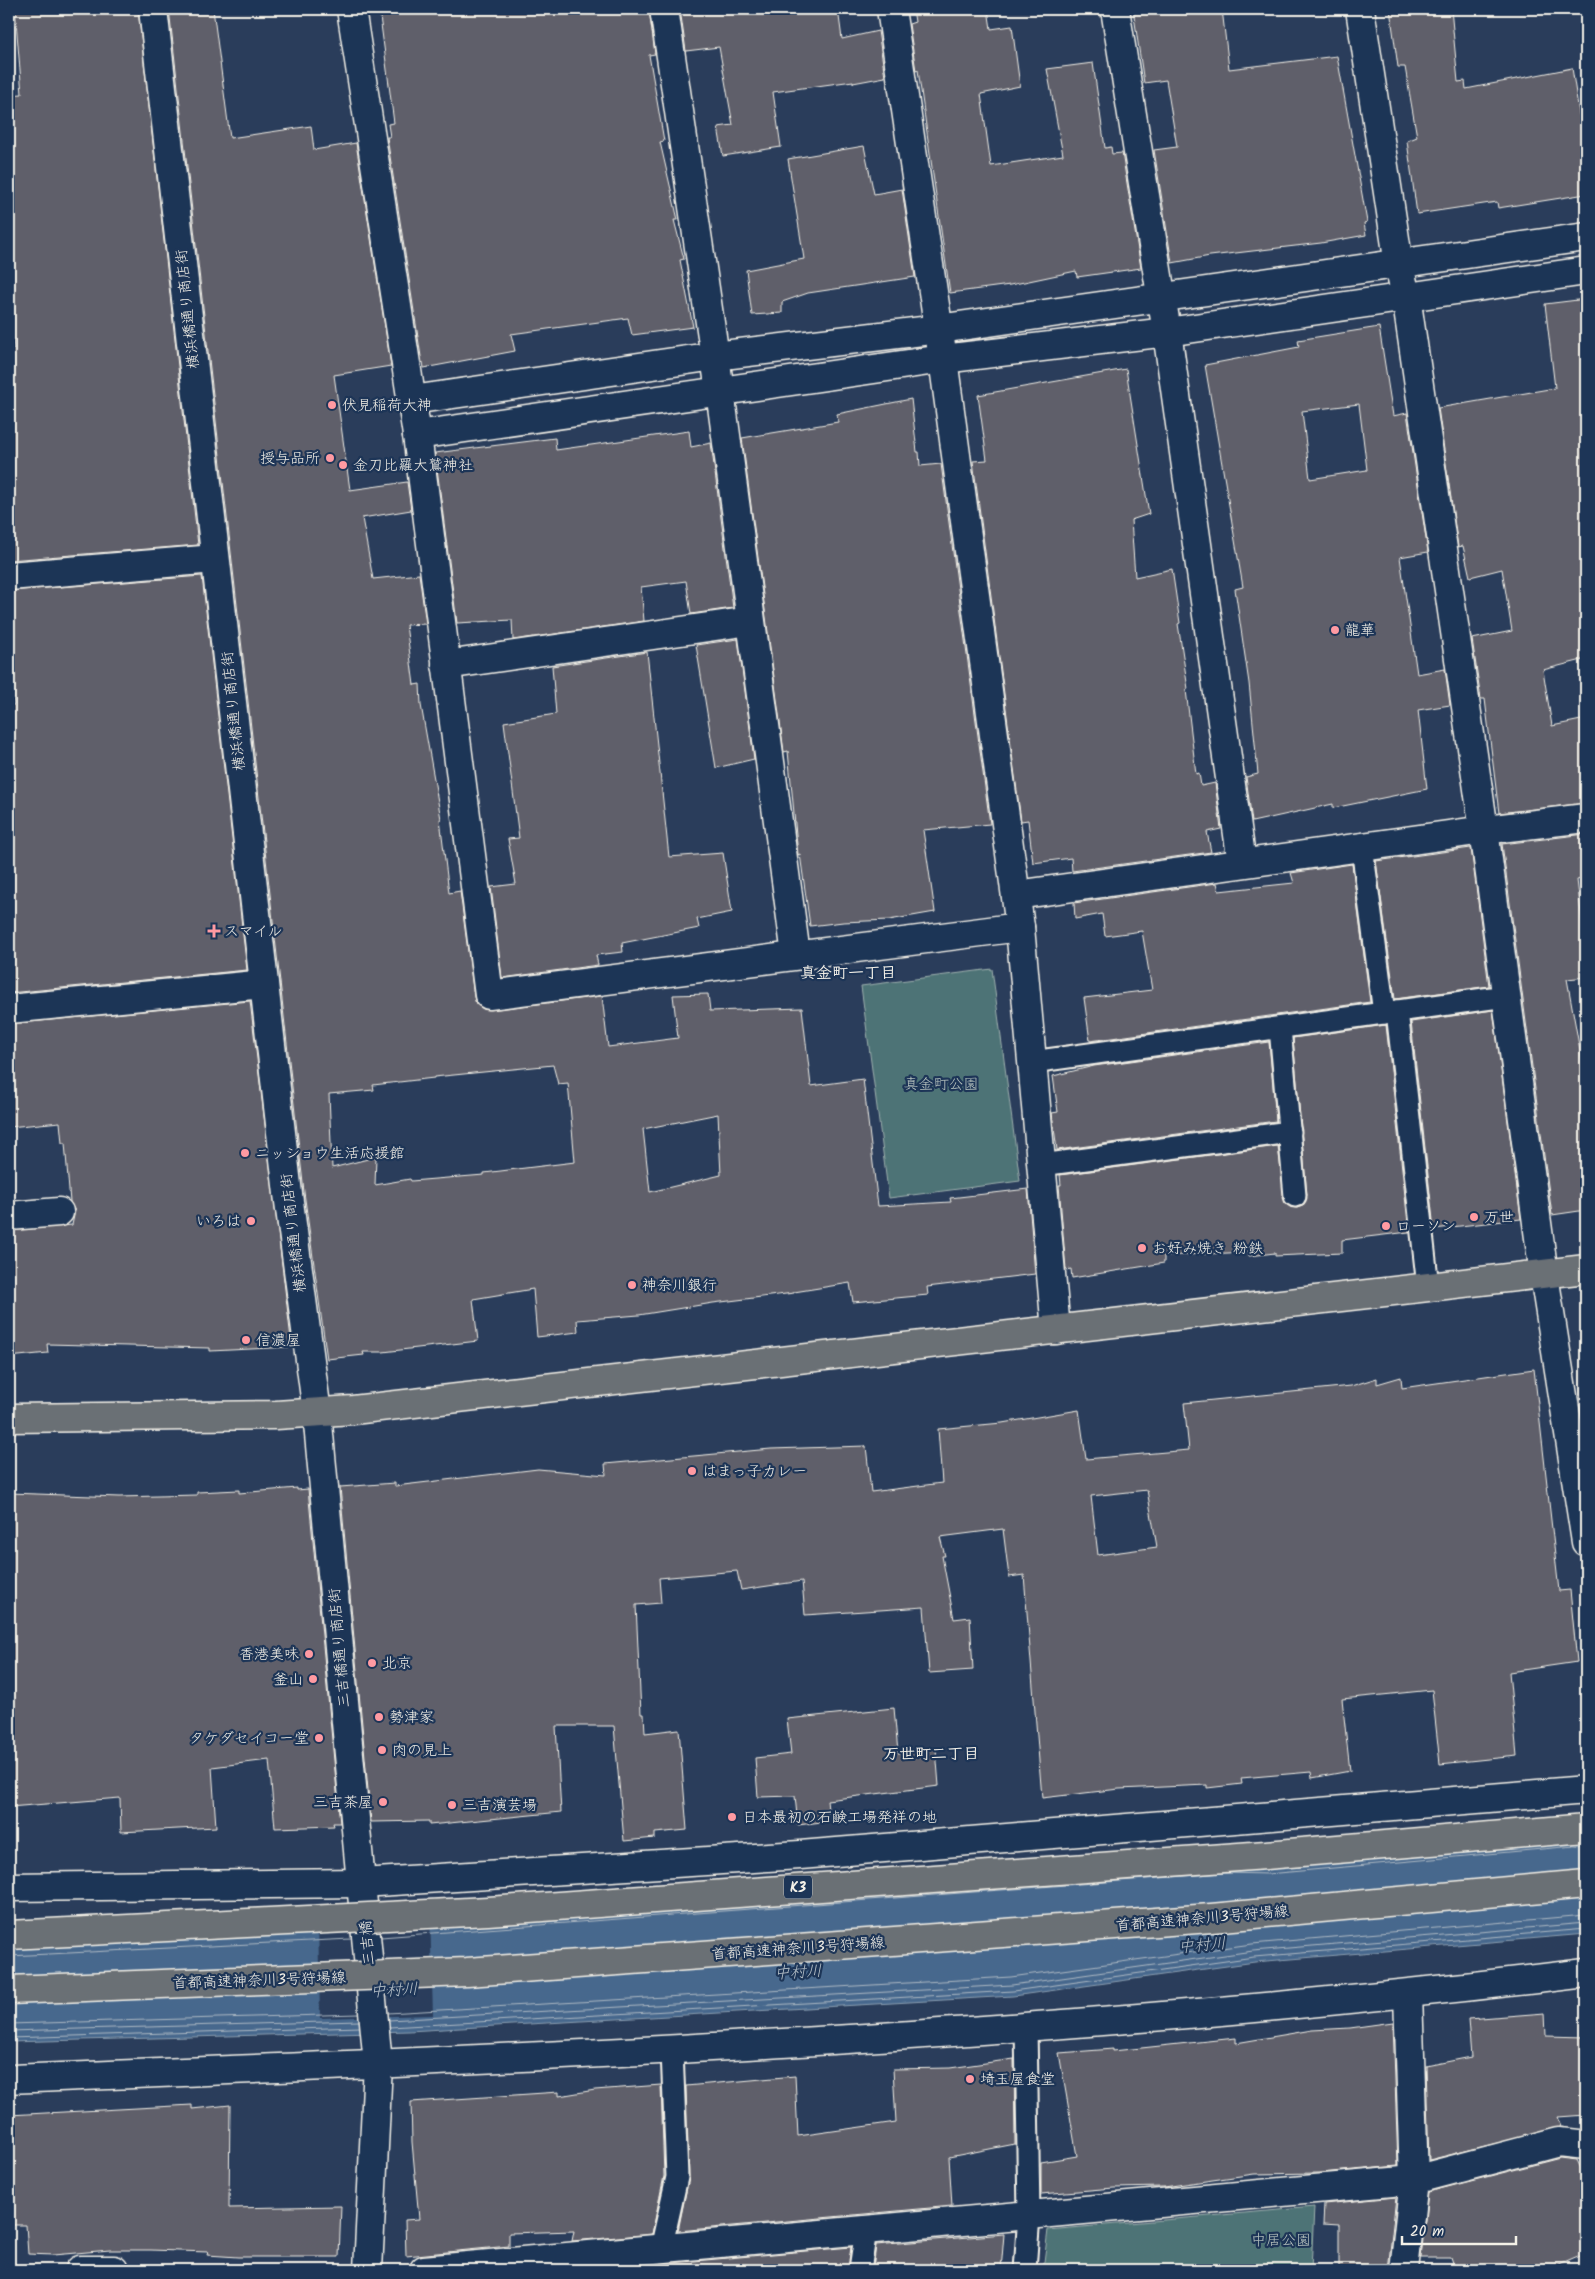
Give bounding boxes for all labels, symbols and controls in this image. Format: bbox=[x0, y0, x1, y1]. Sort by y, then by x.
street label: 横浜橋通り商店街 bbox=[170, 248, 206, 370]
place label: 伏見稲荷大神 bbox=[342, 394, 432, 418]
marker: 伏見稲荷大神 bbox=[326, 399, 338, 411]
place label: 授与品所 bbox=[260, 447, 320, 471]
marker: 授与品所 bbox=[324, 452, 336, 464]
place label: 金刀比羅大鷲神社 bbox=[353, 454, 473, 478]
marker: 金刀比羅大鷲神社 bbox=[337, 459, 349, 471]
place label: 龍華 bbox=[1345, 619, 1375, 643]
marker: 龍華 bbox=[1329, 624, 1341, 636]
street label: 横浜橋通り商店街 bbox=[216, 650, 252, 772]
place label: スマイル bbox=[224, 920, 282, 944]
marker: スマイル bbox=[208, 925, 220, 937]
district label: 真金町一丁目 bbox=[800, 961, 896, 986]
park label: 真金町公園 bbox=[903, 1073, 979, 1097]
place label: ニッショウ生活応援館 bbox=[255, 1142, 404, 1166]
marker: ニッショウ生活応援館 bbox=[239, 1147, 251, 1159]
street label: 横浜橋通り商店街 bbox=[275, 1172, 313, 1294]
place label: 万世 bbox=[1484, 1206, 1514, 1230]
place label: いろは bbox=[196, 1210, 241, 1234]
marker: 万世 bbox=[1468, 1211, 1480, 1223]
marker: いろは bbox=[245, 1215, 257, 1227]
place label: ローソン bbox=[1396, 1215, 1456, 1239]
marker: ローソン bbox=[1380, 1220, 1392, 1232]
place label: お好み焼き 粉鉄 bbox=[1152, 1237, 1263, 1261]
marker: お好み焼き 粉鉄 bbox=[1136, 1242, 1148, 1254]
place label: 神奈川銀行 bbox=[642, 1274, 717, 1298]
marker: 神奈川銀行 bbox=[626, 1279, 638, 1291]
place label: 信濃屋 bbox=[256, 1329, 301, 1353]
marker: 信濃屋 bbox=[240, 1334, 252, 1346]
place label: はまっ子カレー bbox=[702, 1460, 807, 1484]
marker: はまっ子カレー bbox=[686, 1465, 698, 1477]
street label: 三吉橋通り商店街 bbox=[323, 1587, 357, 1709]
place label: 香港美味 bbox=[239, 1643, 299, 1667]
marker: 香港美味 bbox=[303, 1648, 315, 1660]
place label: 北京 bbox=[382, 1652, 412, 1676]
marker: 北京 bbox=[366, 1657, 378, 1669]
place label: 釜山 bbox=[273, 1668, 303, 1692]
marker: 釜山 bbox=[307, 1673, 319, 1685]
place label: 勢津家 bbox=[389, 1706, 434, 1730]
marker: 勢津家 bbox=[373, 1711, 385, 1723]
place label: タケダセイコー堂 bbox=[189, 1727, 309, 1751]
marker: タケダセイコー堂 bbox=[313, 1732, 325, 1744]
place label: 肉の見上 bbox=[392, 1739, 452, 1763]
district label: 万世町二丁目 bbox=[883, 1742, 979, 1767]
marker: 肉の見上 bbox=[376, 1744, 388, 1756]
place label: 三吉茶屋 bbox=[313, 1791, 373, 1815]
place label: 三吉演芸場 bbox=[462, 1794, 537, 1818]
marker: 三吉茶屋 bbox=[377, 1796, 389, 1808]
marker: 三吉演芸場 bbox=[446, 1799, 458, 1811]
place label: 日本最初の石鹸工場発祥の地 bbox=[742, 1806, 937, 1830]
marker: 日本最初の石鹸工場発祥の地 bbox=[726, 1811, 738, 1823]
road number: K3 bbox=[784, 1875, 812, 1898]
street label: 首都高速神奈川3号狩場線 bbox=[1115, 1899, 1290, 1939]
street label: 三吉橋 bbox=[354, 1919, 382, 1966]
street label: 首都高速神奈川3号狩場線 bbox=[711, 1931, 885, 1967]
water label: 中村川 bbox=[1177, 1931, 1227, 1960]
water label: 中村川 bbox=[773, 1959, 823, 1986]
street label: 首都高速神奈川3号狩場線 bbox=[172, 1966, 346, 1996]
water label: 中村川 bbox=[369, 1977, 419, 2004]
place label: 埼玉屋食堂 bbox=[980, 2068, 1055, 2092]
marker: 埼玉屋食堂 bbox=[964, 2073, 976, 2085]
scale bar bbox=[1402, 2214, 1516, 2246]
text: 20 m bbox=[1410, 2220, 1444, 2244]
park label: 中居公園 bbox=[1251, 2229, 1311, 2253]

